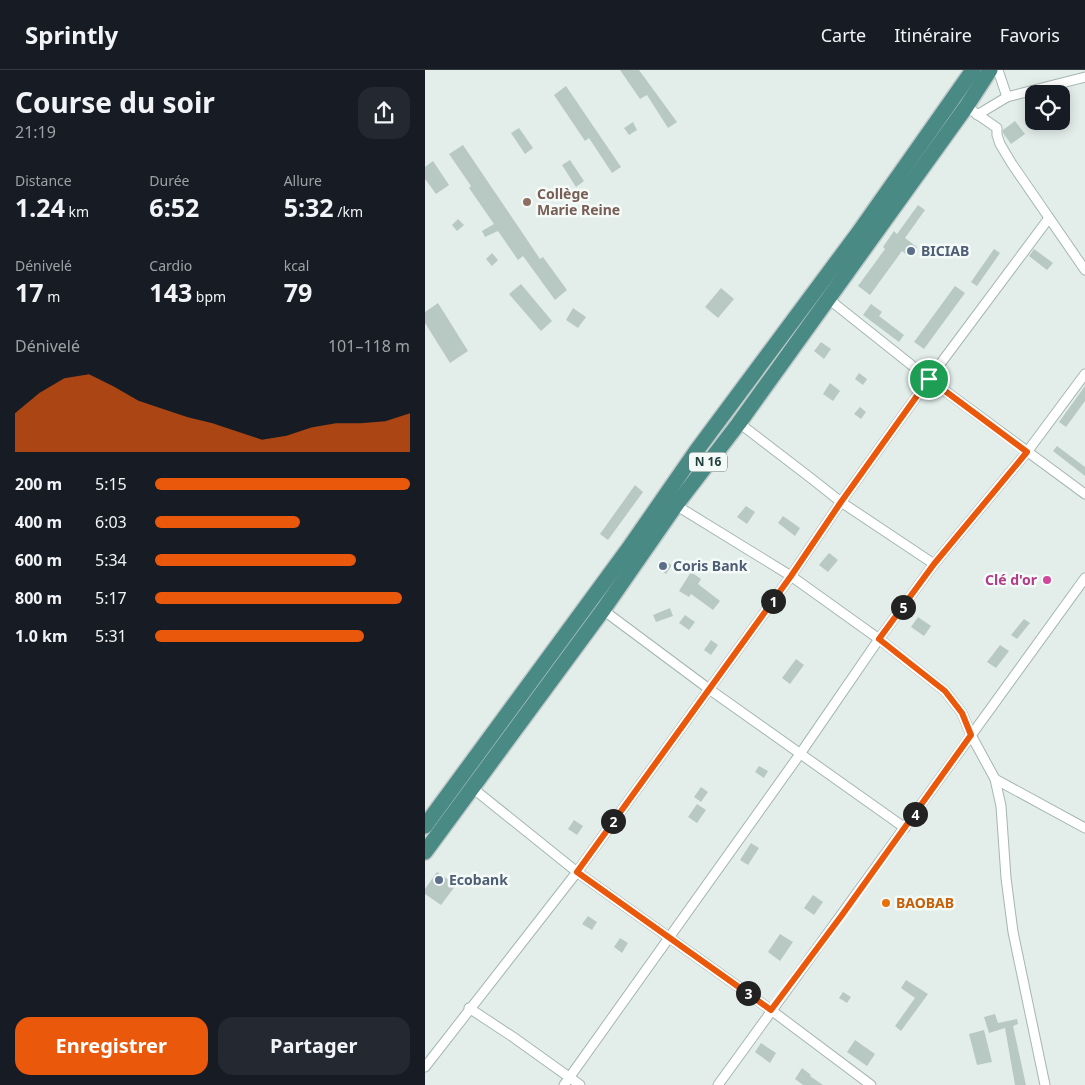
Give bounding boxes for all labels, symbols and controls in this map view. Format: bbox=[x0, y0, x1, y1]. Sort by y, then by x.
text: Sprintly bbox=[25, 18, 118, 51]
text: Carte bbox=[821, 23, 866, 47]
text: Itinéraire bbox=[894, 23, 972, 47]
text: Favoris bbox=[1000, 23, 1060, 47]
text: Course du soir bbox=[15, 83, 215, 121]
map controls bbox=[1025, 85, 1070, 130]
button: locate bbox=[1025, 85, 1070, 130]
button: share bbox=[358, 87, 410, 139]
text: 21:19 bbox=[15, 121, 56, 143]
text: Distance bbox=[15, 171, 72, 190]
text: Durée bbox=[149, 171, 190, 190]
text: Allure bbox=[284, 171, 322, 190]
place label: Collège Marie Reine bbox=[537, 184, 620, 219]
text: 1.24 bbox=[15, 190, 65, 224]
text: 6:52 bbox=[149, 190, 199, 224]
text: 5:32 bbox=[284, 190, 334, 224]
marker: Collège Marie Reine bbox=[521, 196, 533, 208]
text: km bbox=[65, 202, 89, 221]
text: /km bbox=[334, 202, 363, 221]
place label: BICIAB bbox=[921, 241, 969, 260]
marker: BICIAB bbox=[905, 245, 917, 257]
text: Dénivelé bbox=[15, 256, 72, 275]
text: Cardio bbox=[149, 256, 192, 275]
text: kcal bbox=[284, 256, 309, 275]
text: 17 bbox=[15, 275, 44, 309]
text: 143 bbox=[149, 275, 192, 309]
text: 79 bbox=[284, 275, 312, 309]
text: m bbox=[44, 287, 60, 306]
text: bpm bbox=[192, 287, 226, 306]
text: Dénivelé bbox=[15, 335, 80, 357]
text: 101–118 m bbox=[328, 335, 410, 357]
pin bbox=[908, 358, 950, 400]
icon: arrive bbox=[915, 365, 943, 393]
road number: N 16 bbox=[689, 452, 727, 472]
text: 200 m bbox=[15, 473, 62, 495]
text: 5:15 bbox=[95, 473, 127, 495]
text: 400 m bbox=[15, 511, 62, 533]
text: 6:03 bbox=[95, 511, 127, 533]
text: 600 m bbox=[15, 549, 62, 571]
text: 5:34 bbox=[95, 549, 127, 571]
place label: Coris Bank bbox=[673, 556, 748, 575]
marker: Coris Bank bbox=[657, 560, 669, 572]
place label: Clé d'or bbox=[985, 570, 1038, 589]
marker: Clé d'or bbox=[1041, 574, 1053, 586]
text: 800 m bbox=[15, 587, 62, 609]
text: 5:17 bbox=[95, 587, 127, 609]
pin: 1 bbox=[761, 588, 785, 614]
text: 1 bbox=[769, 592, 778, 611]
pin: 5 bbox=[891, 594, 915, 620]
text: 5 bbox=[899, 598, 908, 617]
text: 1.0 km bbox=[15, 625, 67, 647]
text: 5:31 bbox=[95, 625, 127, 647]
pin: 4 bbox=[903, 802, 927, 826]
text: 4 bbox=[911, 805, 920, 824]
pin: 2 bbox=[601, 808, 625, 834]
text: 2 bbox=[609, 812, 618, 831]
place label: Ecobank bbox=[449, 870, 508, 889]
marker: Ecobank bbox=[433, 874, 445, 886]
place label: BAOBAB bbox=[896, 893, 954, 912]
marker: BAOBAB bbox=[880, 897, 892, 909]
pin: 3 bbox=[735, 980, 761, 1006]
text: 3 bbox=[744, 984, 753, 1003]
button: Enregistrer bbox=[15, 1017, 208, 1075]
button: Partager bbox=[218, 1017, 410, 1075]

